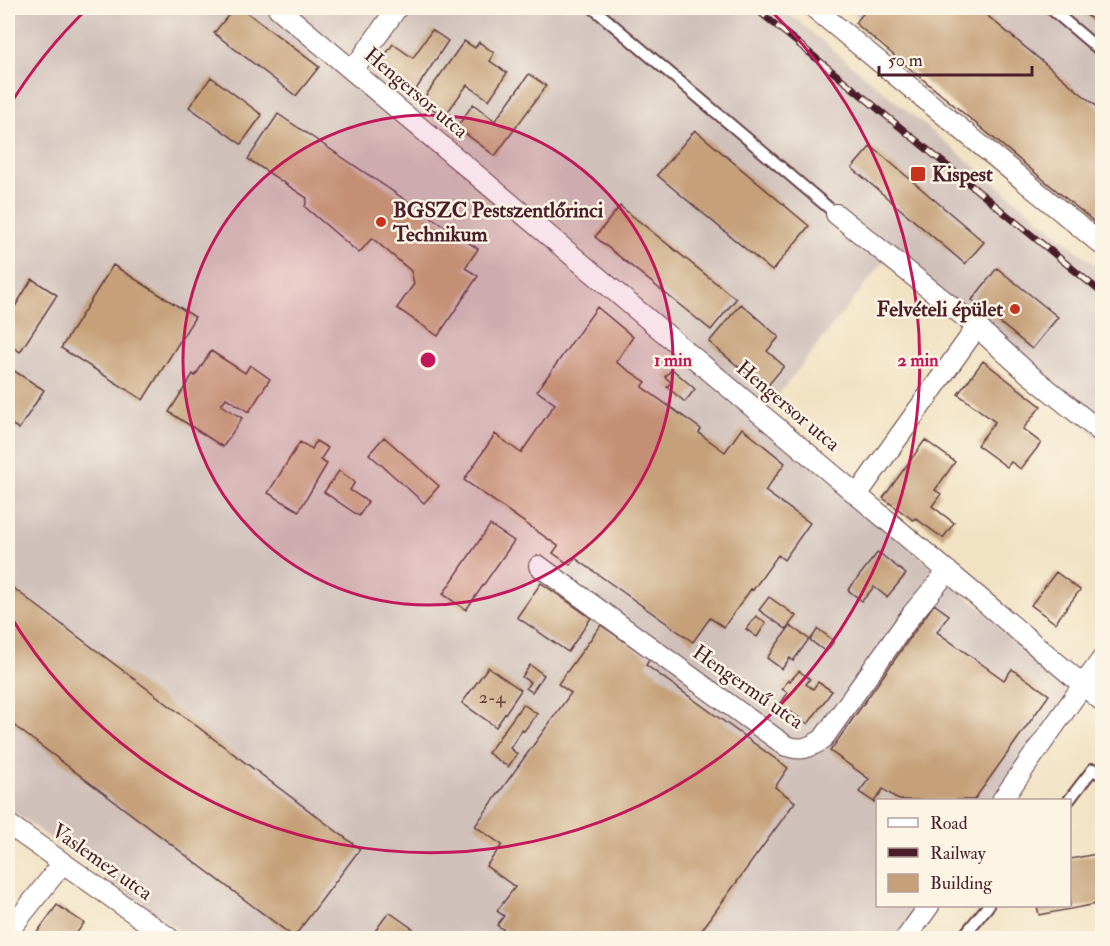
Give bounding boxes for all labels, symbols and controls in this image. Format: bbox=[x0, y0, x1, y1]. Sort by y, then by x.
scale bar bbox=[879, 39, 1032, 77]
street label: Hengersor utca bbox=[358, 42, 474, 145]
text: 50 m bbox=[888, 49, 923, 72]
place label: Kispest bbox=[932, 161, 993, 188]
marker: Kispest bbox=[909, 165, 927, 183]
place label: BGSZC Pestszentlőrinci Technikum bbox=[392, 197, 604, 248]
marker: BGSZC Pestszentlőrinci Technikum bbox=[374, 215, 388, 229]
place label: Felvételi épület bbox=[877, 296, 1003, 323]
marker: Felvételi épület bbox=[1008, 302, 1022, 316]
text: 1 min bbox=[654, 349, 693, 372]
text: 2 min bbox=[898, 349, 939, 372]
centre of rings bbox=[418, 350, 438, 370]
street label: Hengersor utca bbox=[730, 355, 846, 458]
street label: Hengermű utca bbox=[687, 639, 809, 735]
house number: 2-4 bbox=[479, 686, 507, 709]
legend bbox=[876, 799, 1071, 907]
text: Road bbox=[930, 812, 968, 835]
street label: Vaslemez utca bbox=[46, 817, 158, 907]
text: Railway bbox=[930, 842, 987, 865]
text: Building bbox=[930, 872, 993, 895]

